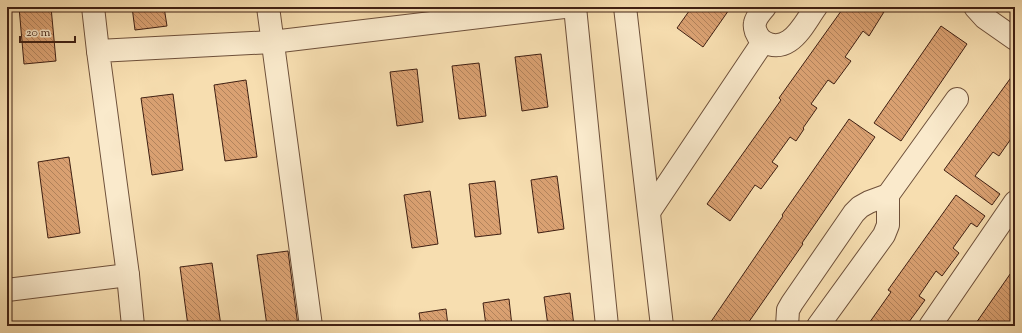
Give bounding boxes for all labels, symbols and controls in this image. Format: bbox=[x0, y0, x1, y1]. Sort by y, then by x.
scale bar bbox=[20, 18, 75, 44]
text: 20 m bbox=[26, 24, 51, 42]

